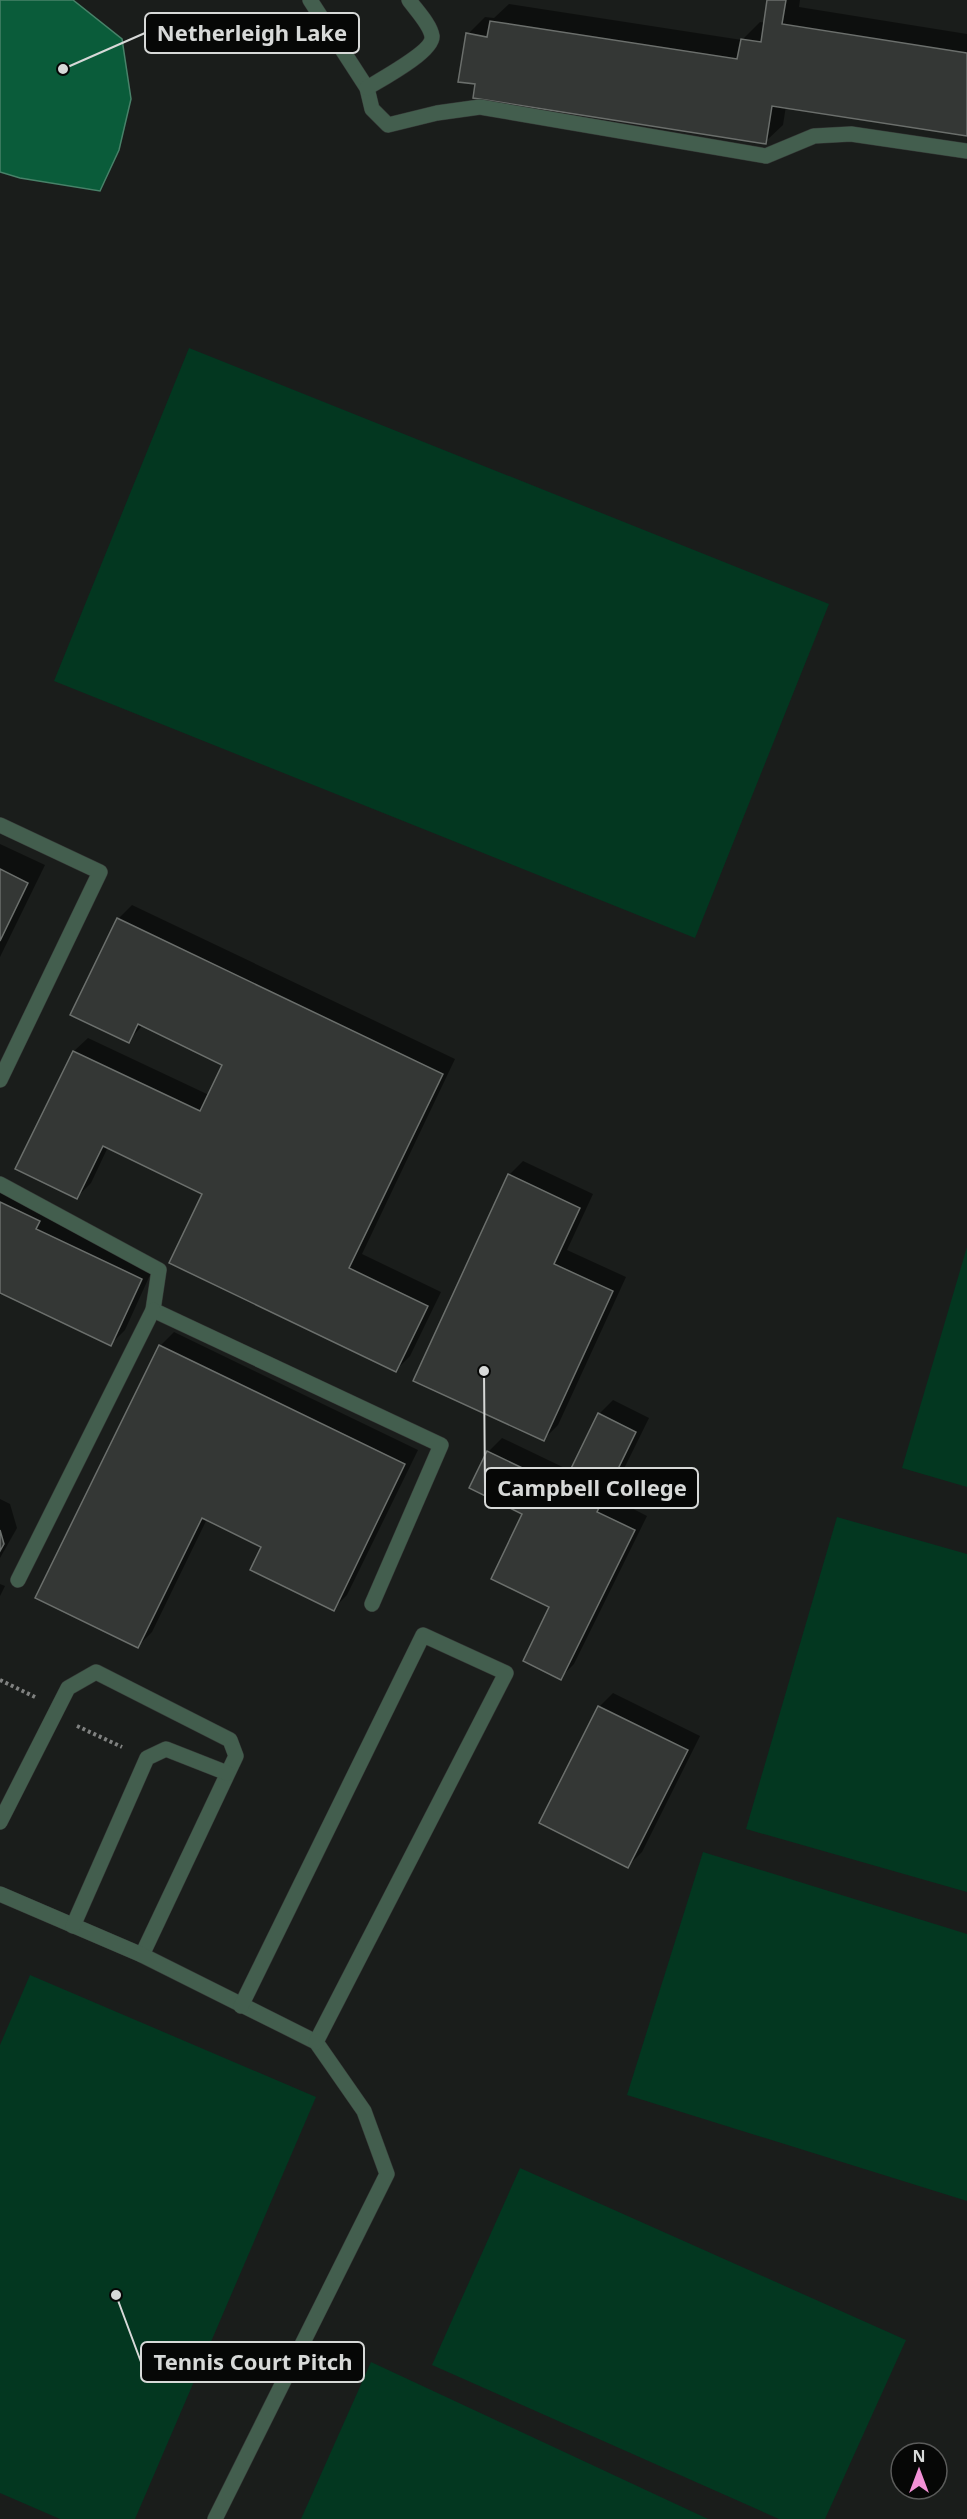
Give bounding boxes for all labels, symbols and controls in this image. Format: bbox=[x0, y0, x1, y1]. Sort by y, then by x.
callout: Netherleigh Lake bbox=[145, 13, 359, 53]
text: Netherleigh Lake bbox=[157, 17, 347, 47]
callout: Campbell College bbox=[485, 1468, 698, 1508]
text: Campbell College bbox=[497, 1472, 687, 1502]
callout: Tennis Court Pitch bbox=[141, 2342, 364, 2382]
text: Tennis Court Pitch bbox=[154, 2346, 352, 2376]
north arrow bbox=[889, 2441, 949, 2501]
text: N bbox=[912, 2445, 926, 2467]

